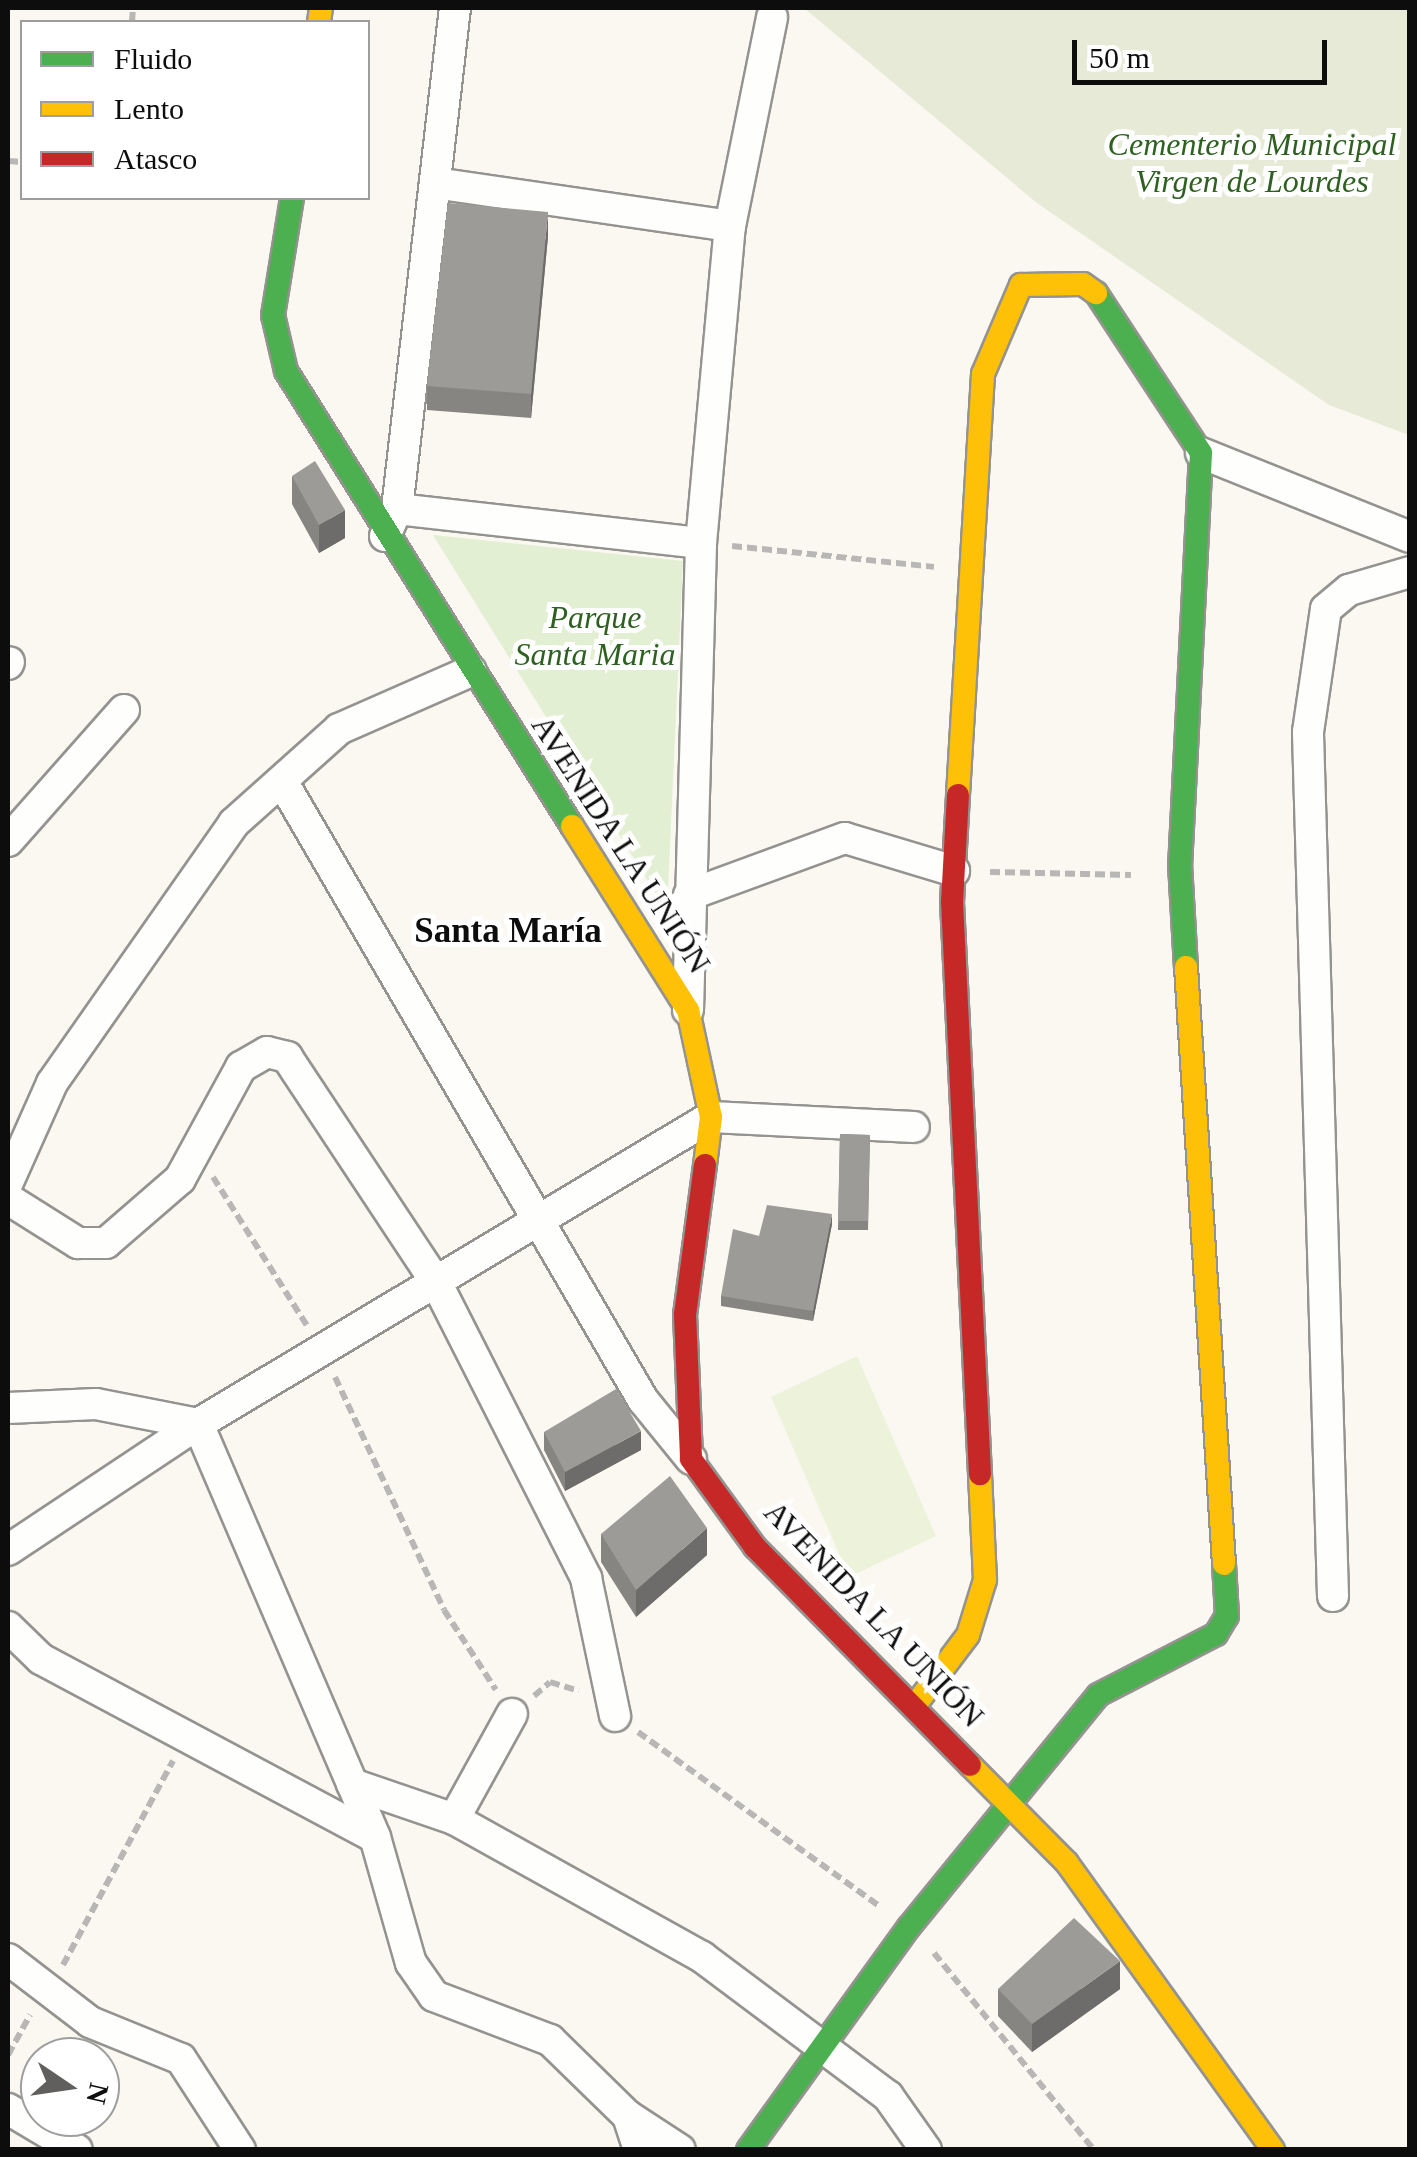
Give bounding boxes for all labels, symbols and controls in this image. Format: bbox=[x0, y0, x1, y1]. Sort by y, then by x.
legend bbox=[20, 20, 370, 200]
scale bar bbox=[1077, 20, 1332, 82]
text: 50 m bbox=[1089, 41, 1150, 74]
text: Fluido bbox=[114, 42, 192, 75]
text: Lento bbox=[114, 92, 184, 125]
park label: Cementerio Municipal Virgen de Lourdes bbox=[1108, 126, 1396, 201]
text: Atasco bbox=[114, 142, 197, 175]
park label: Parque Santa Maria bbox=[515, 599, 675, 674]
street label: AVENIDA LA UNIÓN bbox=[522, 706, 720, 982]
district label: Santa María bbox=[414, 910, 602, 952]
street label: AVENIDA LA UNIÓN bbox=[755, 1492, 993, 1736]
north arrow bbox=[20, 2037, 120, 2137]
text: N bbox=[80, 2080, 115, 2107]

